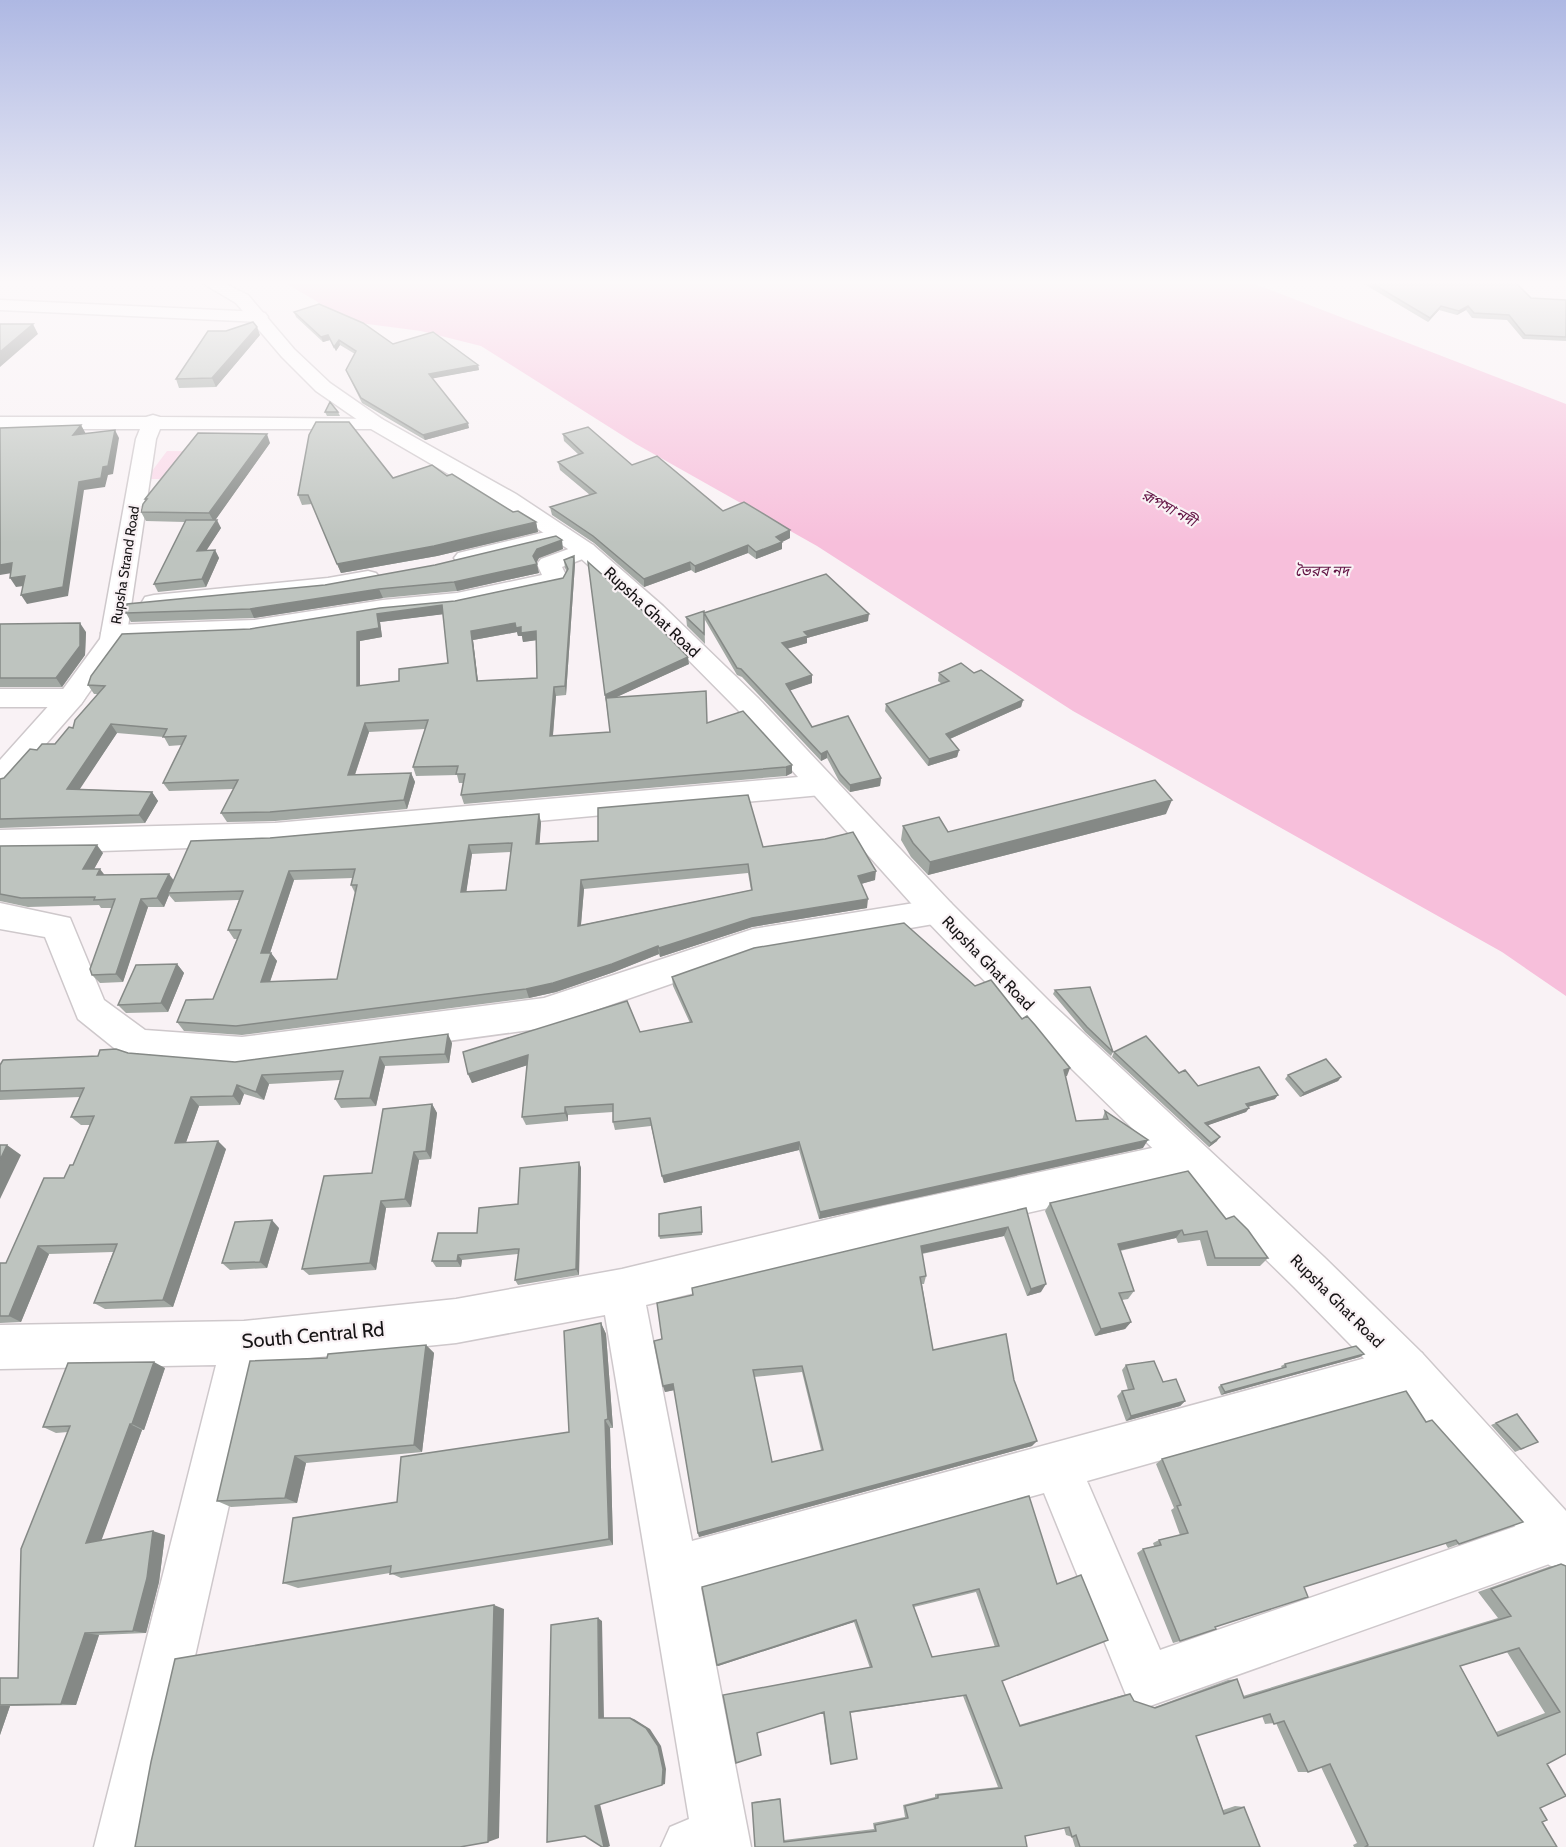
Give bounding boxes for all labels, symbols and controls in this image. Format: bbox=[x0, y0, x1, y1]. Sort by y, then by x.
water label: রূপসা নদী bbox=[1138, 486, 1202, 532]
street label: Rupsha Strand Road bbox=[107, 505, 143, 625]
water label: ভৈরব নদ bbox=[1295, 562, 1352, 580]
street label: Rupsha Ghat Road bbox=[600, 563, 704, 661]
street label: Rupsha Ghat Road bbox=[938, 912, 1038, 1014]
street label: Rupsha Ghat Road bbox=[1286, 1250, 1388, 1352]
street label: South Central Rd bbox=[241, 1317, 385, 1353]

